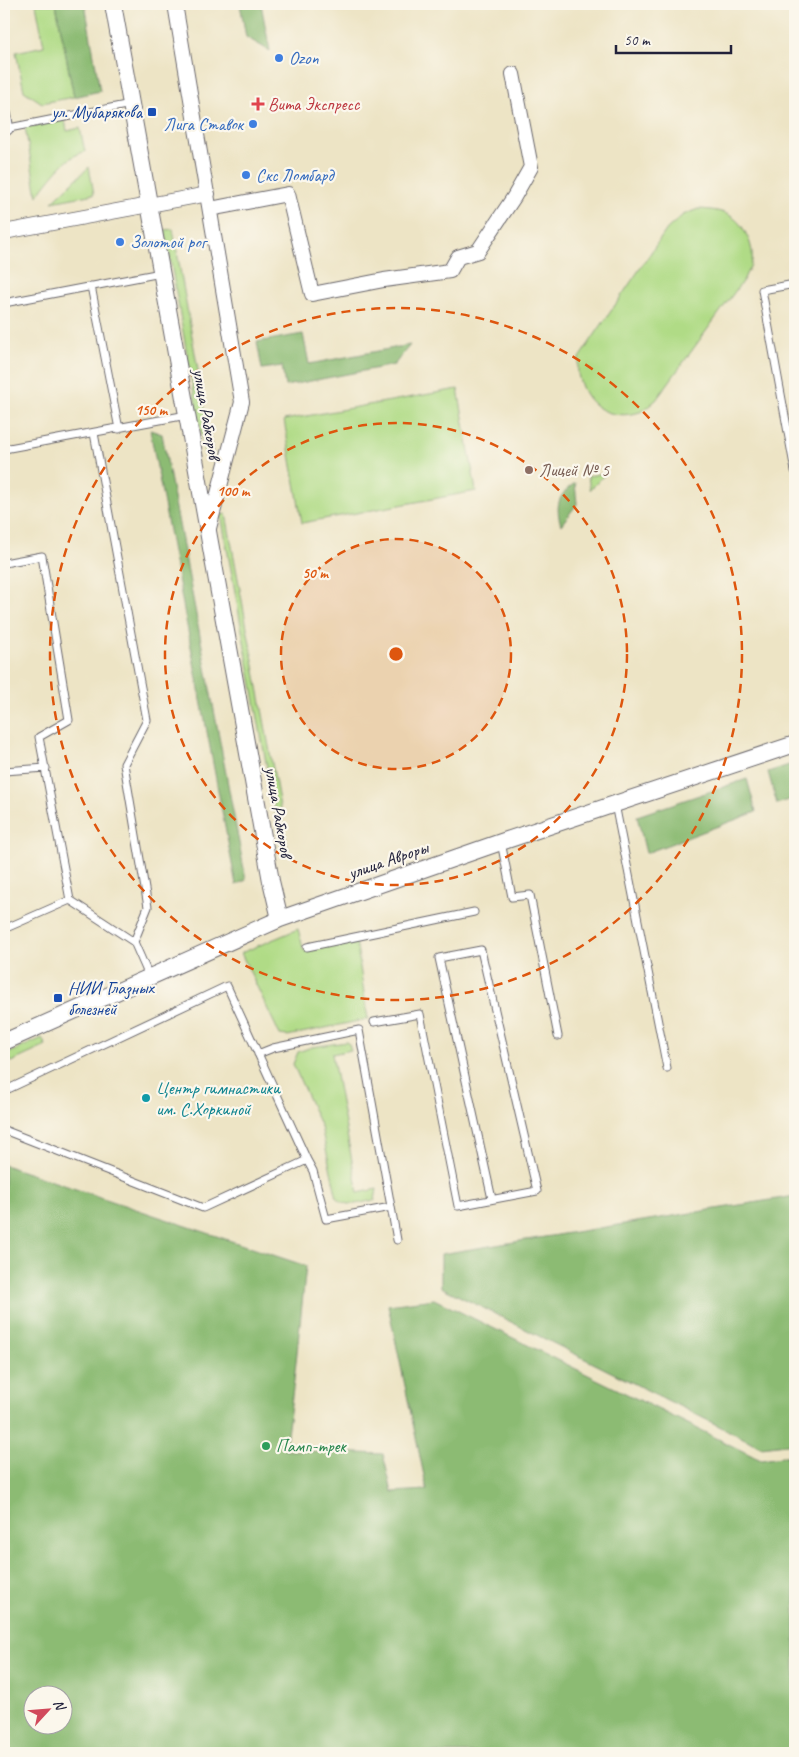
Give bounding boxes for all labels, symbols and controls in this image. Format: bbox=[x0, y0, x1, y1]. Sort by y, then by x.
scale bar bbox=[616, 22, 732, 54]
text: 50 m bbox=[624, 31, 651, 50]
place label: Ozon bbox=[289, 47, 319, 69]
marker: Ozon bbox=[273, 52, 285, 64]
place label: Вита Экспресс bbox=[268, 93, 361, 115]
marker: Вита Экспресс bbox=[252, 98, 264, 110]
place label: ул. Мубарякова bbox=[51, 101, 144, 123]
marker: ул. Мубарякова bbox=[146, 106, 158, 118]
place label: Лига Ставок bbox=[164, 113, 245, 135]
marker: Лига Ставок bbox=[247, 118, 259, 130]
place label: Скс Ломбард bbox=[256, 164, 335, 186]
marker: Скс Ломбард bbox=[240, 169, 252, 181]
place label: Золотой рог bbox=[130, 231, 209, 253]
marker: Золотой рог bbox=[114, 236, 126, 248]
street label: улица Рабкоров bbox=[188, 366, 226, 464]
text: 150 m bbox=[135, 401, 169, 420]
place label: Лицей № 5 bbox=[539, 459, 610, 481]
marker: Лицей № 5 bbox=[523, 464, 535, 476]
text: 100 m bbox=[217, 482, 251, 501]
text: 50 m bbox=[302, 564, 329, 583]
centre of rings bbox=[387, 645, 405, 663]
street label: улица Рабкоров bbox=[260, 764, 298, 862]
street label: улица Авроры bbox=[344, 836, 432, 884]
place label: НИИ Глазных болезней bbox=[68, 977, 156, 1020]
marker: НИИ Глазных болезней bbox=[52, 992, 64, 1004]
place label: Центр гимнастики им. С.Хоркиной bbox=[156, 1077, 281, 1120]
marker: Центр гимнастики им. С.Хоркиной bbox=[140, 1092, 152, 1104]
place label: Памп-трек bbox=[276, 1435, 347, 1457]
marker: Памп-трек bbox=[260, 1440, 272, 1452]
north arrow bbox=[22, 1684, 72, 1734]
text: N bbox=[50, 1697, 70, 1714]

